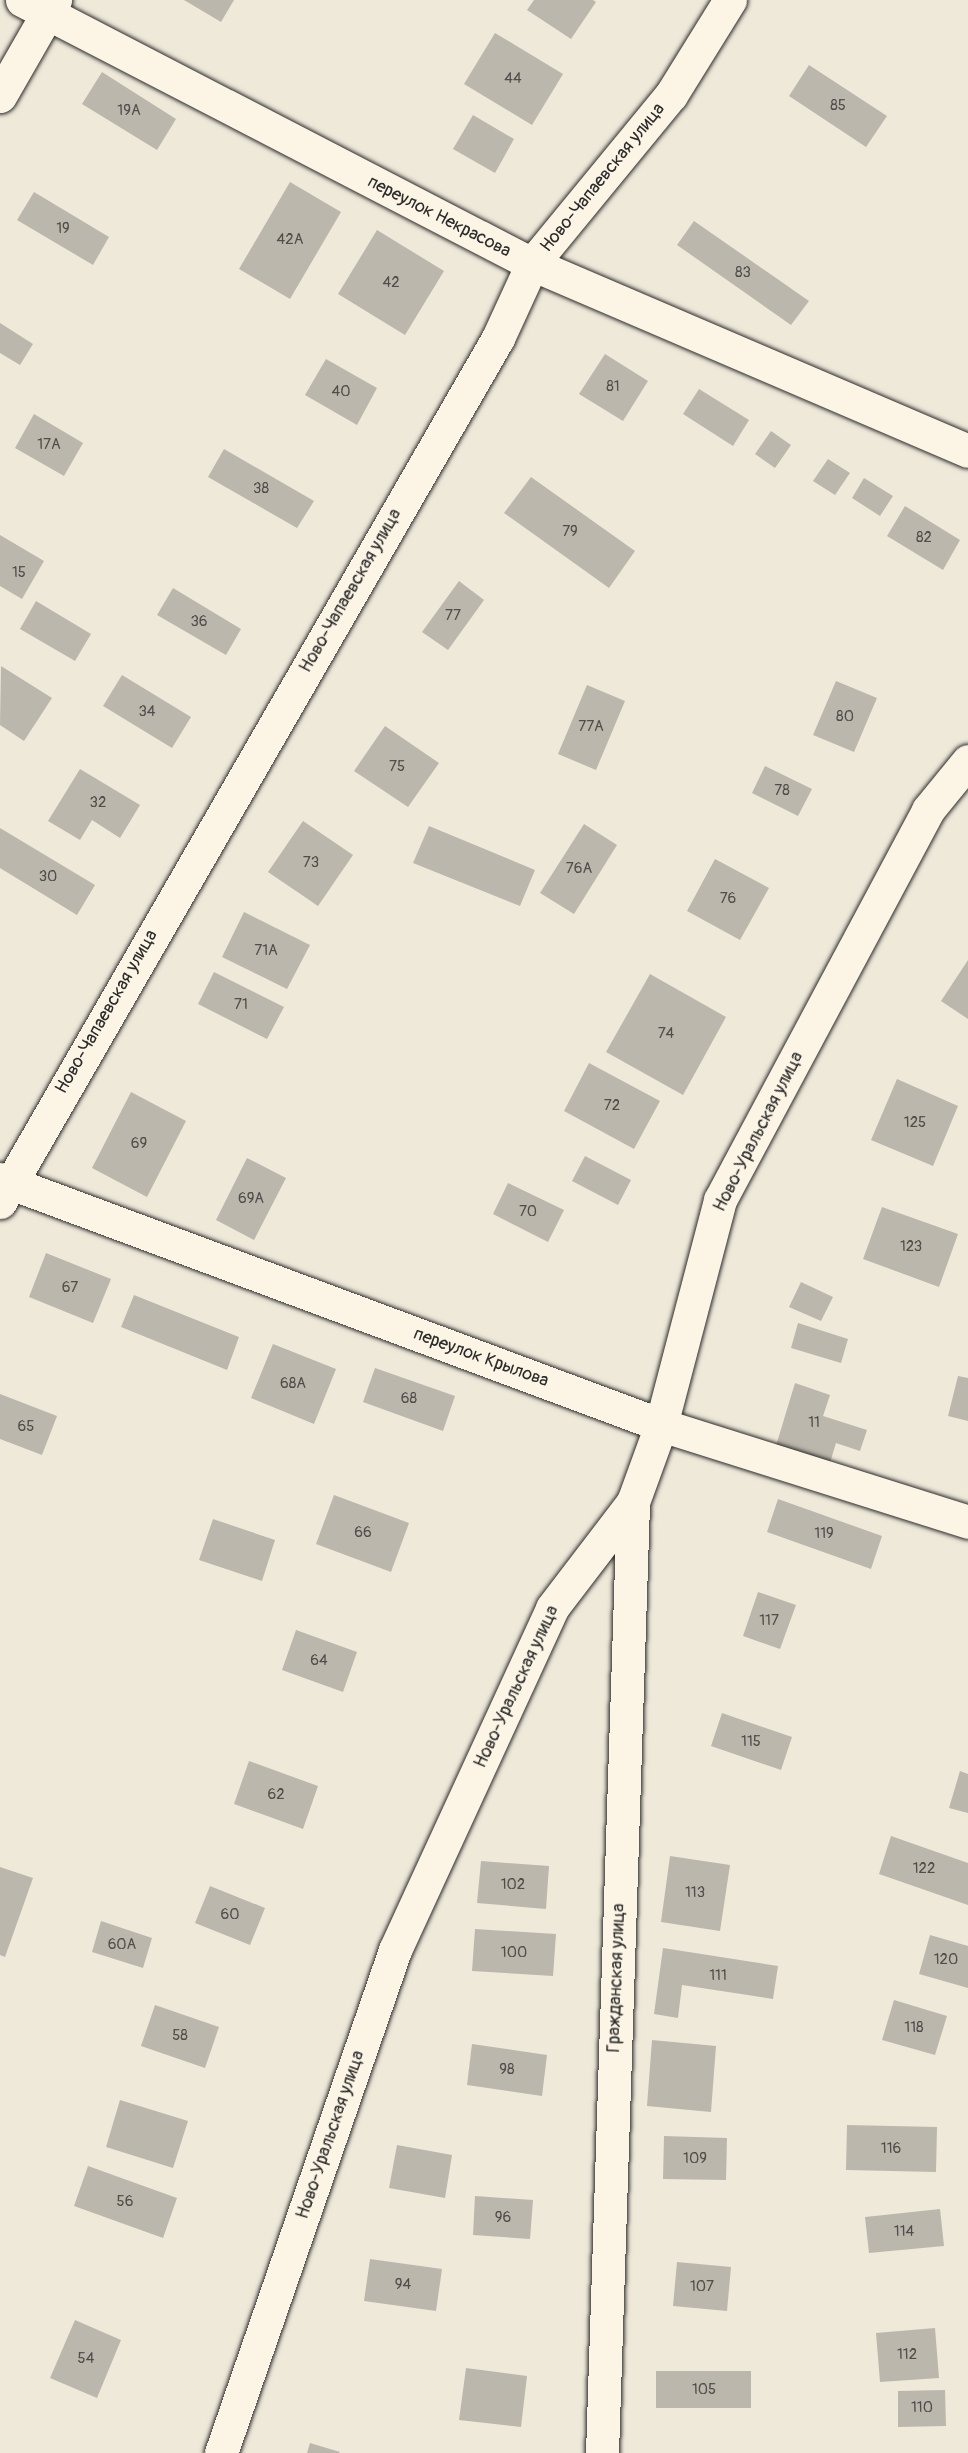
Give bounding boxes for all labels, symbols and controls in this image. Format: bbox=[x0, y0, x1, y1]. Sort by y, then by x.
house number: 44 bbox=[504, 70, 522, 88]
house number: 85 bbox=[830, 97, 846, 115]
street label: Ново-Чапаевская улица bbox=[536, 99, 670, 257]
house number: 19А bbox=[117, 102, 141, 120]
street label: переулок Некрасова bbox=[364, 172, 514, 262]
house number: 19 bbox=[56, 220, 70, 238]
house number: 42А bbox=[277, 231, 303, 249]
house number: 83 bbox=[735, 264, 751, 282]
house number: 42 bbox=[382, 274, 400, 292]
house number: 81 bbox=[606, 378, 620, 396]
house number: 40 bbox=[332, 383, 350, 401]
house number: 17А bbox=[37, 436, 61, 454]
house number: 38 bbox=[253, 480, 269, 498]
street label: Ново-Чапаевская улица bbox=[295, 505, 407, 677]
house number: 79 bbox=[562, 523, 578, 541]
house number: 82 bbox=[916, 529, 932, 547]
house number: 15 bbox=[12, 564, 26, 582]
house number: 77 bbox=[445, 607, 461, 625]
house number: 36 bbox=[190, 613, 208, 631]
house number: 34 bbox=[138, 703, 156, 721]
house number: 80 bbox=[836, 708, 854, 726]
house number: 77А bbox=[578, 718, 604, 736]
house number: 75 bbox=[389, 758, 405, 776]
house number: 78 bbox=[774, 782, 790, 800]
house number: 32 bbox=[90, 794, 106, 812]
house number: 73 bbox=[303, 854, 319, 872]
house number: 76А bbox=[566, 860, 592, 878]
house number: 30 bbox=[39, 868, 57, 886]
house number: 76 bbox=[720, 890, 736, 908]
street label: Ново-Чапаевская улица bbox=[51, 926, 163, 1098]
house number: 71А bbox=[254, 942, 278, 960]
house number: 71 bbox=[234, 996, 248, 1014]
house number: 74 bbox=[658, 1025, 674, 1043]
street label: Ново-Уральская улица bbox=[709, 1048, 809, 1216]
house number: 72 bbox=[604, 1097, 620, 1115]
house number: 125 bbox=[904, 1114, 926, 1132]
house number: 69 bbox=[131, 1135, 147, 1153]
house number: 69А bbox=[238, 1190, 264, 1208]
house number: 70 bbox=[519, 1203, 537, 1221]
house number: 123 bbox=[900, 1238, 922, 1256]
house number: 67 bbox=[62, 1279, 78, 1297]
street label: переулок Крылова bbox=[410, 1324, 552, 1392]
house number: 68А bbox=[280, 1375, 306, 1393]
house number: 68 bbox=[401, 1390, 417, 1408]
house number: 11 bbox=[808, 1414, 820, 1432]
house number: 65 bbox=[18, 1418, 34, 1436]
house number: 66 bbox=[354, 1524, 372, 1542]
house number: 119 bbox=[814, 1525, 834, 1543]
street label: Ново-Уральская улица bbox=[470, 1602, 564, 1772]
house number: 117 bbox=[759, 1612, 779, 1630]
house number: 64 bbox=[310, 1652, 328, 1670]
house number: 115 bbox=[741, 1733, 761, 1751]
house number: 62 bbox=[267, 1786, 285, 1804]
house number: 122 bbox=[913, 1860, 935, 1878]
house number: 102 bbox=[501, 1876, 525, 1894]
house number: 113 bbox=[685, 1884, 705, 1902]
street label: Гражданская улица bbox=[604, 1903, 630, 2053]
house number: 60 bbox=[221, 1906, 239, 1924]
house number: 60А bbox=[108, 1936, 136, 1954]
house number: 100 bbox=[501, 1944, 527, 1962]
house number: 120 bbox=[934, 1951, 958, 1969]
house number: 111 bbox=[709, 1967, 727, 1985]
house number: 118 bbox=[904, 2019, 924, 2037]
house number: 58 bbox=[172, 2027, 188, 2045]
street label: Ново-Уральская улица bbox=[292, 2048, 370, 2222]
house number: 98 bbox=[499, 2061, 515, 2079]
house number: 116 bbox=[881, 2140, 901, 2158]
house number: 109 bbox=[683, 2150, 707, 2168]
house number: 56 bbox=[117, 2193, 133, 2211]
house number: 96 bbox=[495, 2209, 511, 2227]
house number: 114 bbox=[894, 2223, 914, 2241]
house number: 94 bbox=[395, 2276, 411, 2294]
house number: 107 bbox=[690, 2278, 714, 2296]
house number: 112 bbox=[897, 2346, 917, 2364]
house number: 54 bbox=[78, 2350, 94, 2368]
house number: 105 bbox=[692, 2381, 716, 2399]
house number: 110 bbox=[911, 2399, 933, 2417]

